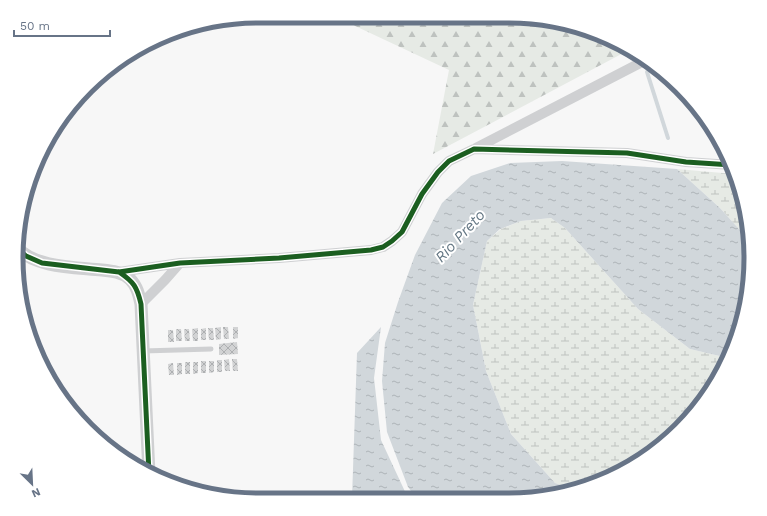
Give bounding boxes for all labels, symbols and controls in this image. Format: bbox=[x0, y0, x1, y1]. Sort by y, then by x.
scale bar bbox=[14, 12, 110, 38]
text: 50 m bbox=[20, 19, 50, 33]
water label: Rio Preto bbox=[431, 206, 489, 266]
north arrow bbox=[12, 464, 52, 504]
text: N bbox=[29, 485, 42, 500]

